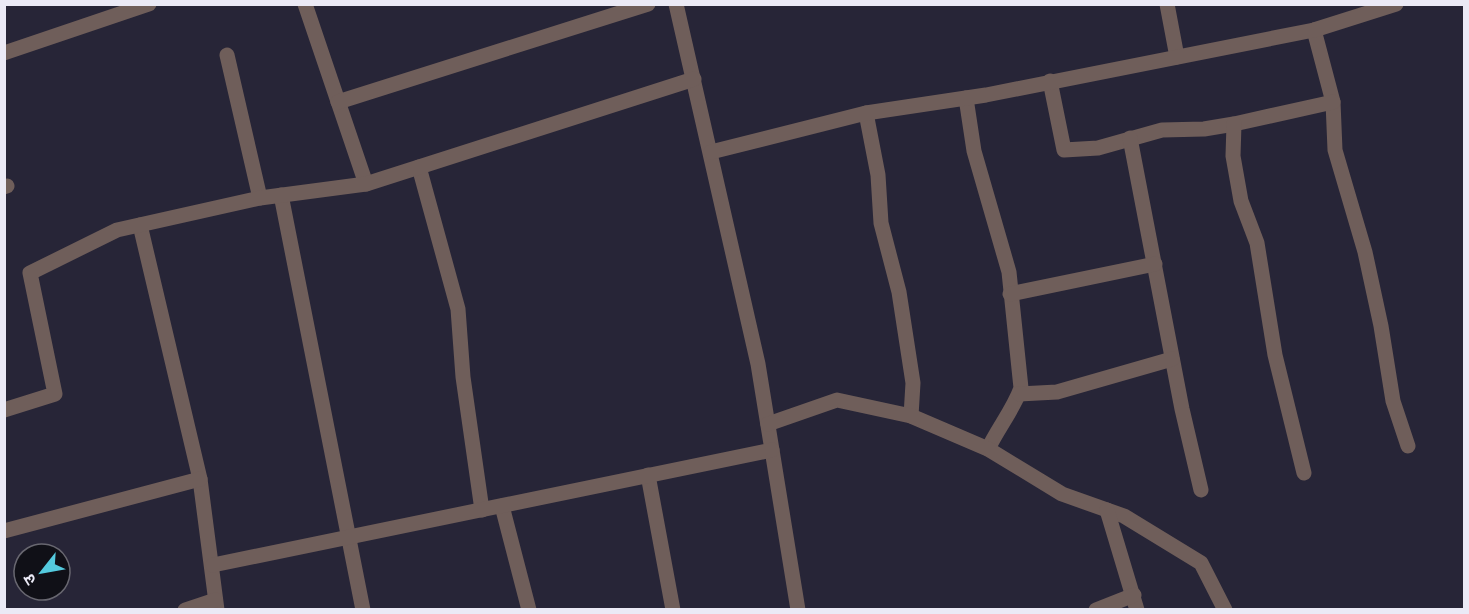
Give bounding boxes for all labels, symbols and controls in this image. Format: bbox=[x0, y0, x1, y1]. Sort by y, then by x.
north arrow bbox=[12, 542, 72, 602]
text: उ bbox=[18, 571, 39, 589]

